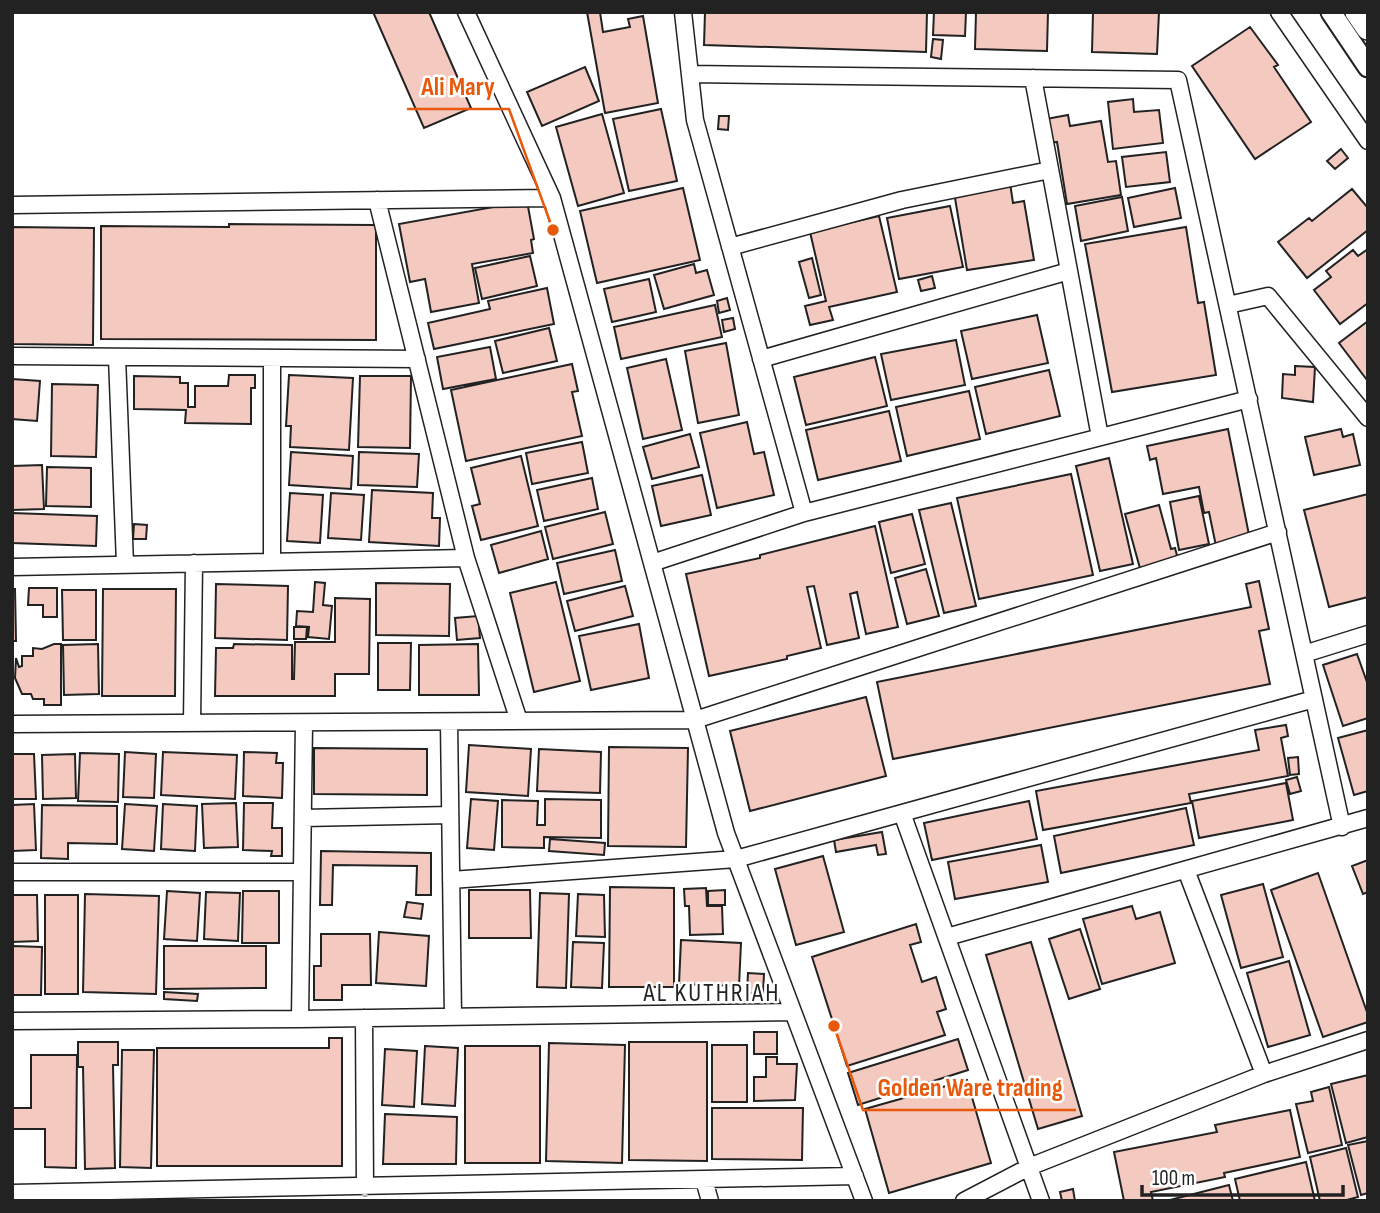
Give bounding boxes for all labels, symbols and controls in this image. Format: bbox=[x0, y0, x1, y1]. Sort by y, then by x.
callout: Ali Mary bbox=[407, 62, 509, 109]
text: Ali Mary bbox=[420, 72, 495, 103]
district label: AL KUTHRIAH bbox=[643, 978, 780, 1009]
callout: Golden Ware trading bbox=[863, 1063, 1076, 1110]
text: Golden Ware trading bbox=[877, 1073, 1063, 1104]
scale bar bbox=[1142, 1154, 1343, 1198]
text: 100 m bbox=[1152, 1166, 1195, 1191]

